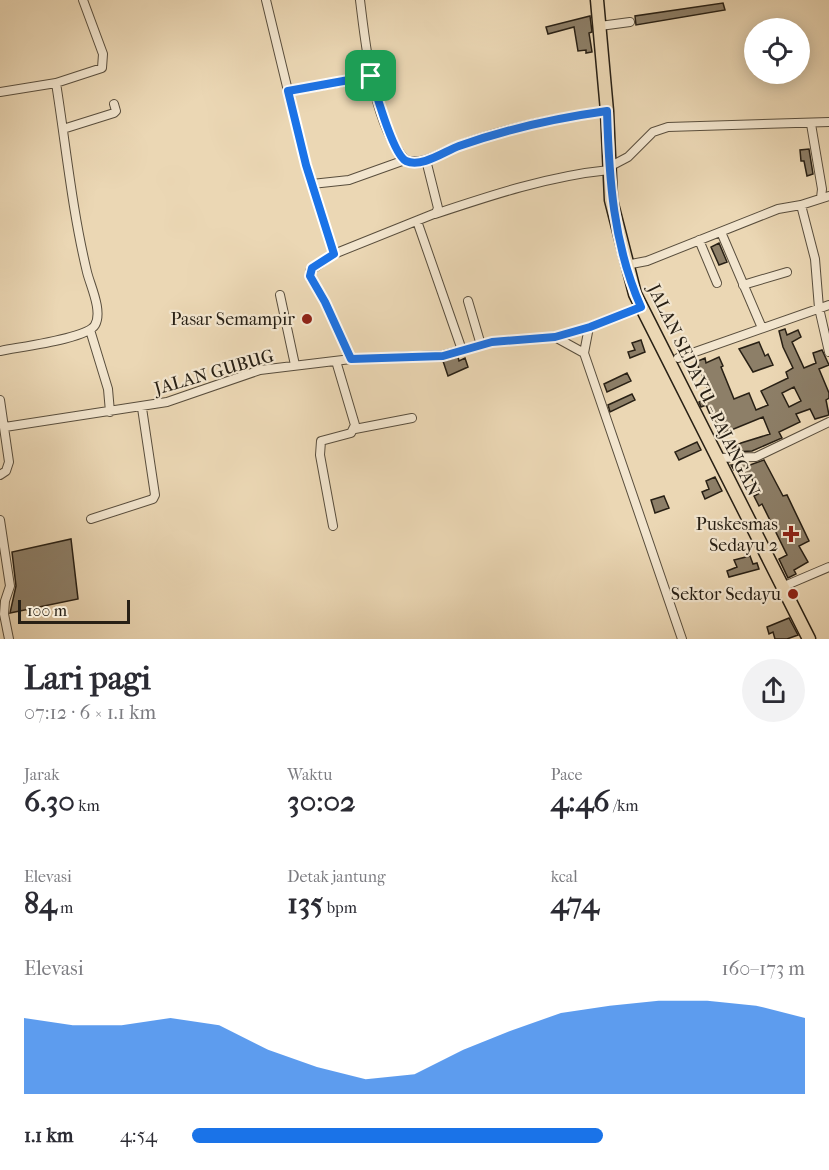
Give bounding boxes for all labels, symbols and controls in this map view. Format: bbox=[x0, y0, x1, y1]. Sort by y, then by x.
map controls bbox=[744, 18, 810, 84]
button: locate bbox=[744, 18, 810, 84]
pin bbox=[345, 50, 396, 101]
icon: arrive bbox=[354, 59, 387, 92]
street label: JALAN SEDAYU - PAJANGAN bbox=[642, 279, 764, 500]
place label: Pasar Semampir bbox=[170, 309, 295, 330]
marker: Pasar Semampir bbox=[300, 312, 314, 326]
street label: JALAN GUBUG bbox=[150, 345, 277, 400]
place label: Puskesmas Sedayu 2 bbox=[696, 514, 778, 556]
marker: Puskesmas Sedayu 2 bbox=[782, 525, 800, 543]
place label: Sektor Sedayu bbox=[671, 584, 781, 605]
marker: Sektor Sedayu bbox=[786, 587, 800, 601]
scale bar bbox=[18, 597, 130, 624]
text: 100 m bbox=[27, 601, 67, 620]
text: Lari pagi bbox=[24, 659, 151, 698]
button: share bbox=[742, 659, 805, 722]
text: 07:12 · 6 × 1.1 km bbox=[24, 701, 156, 724]
text: Jarak bbox=[24, 765, 60, 784]
text: Waktu bbox=[287, 765, 332, 784]
text: Pace bbox=[551, 765, 583, 784]
text: 6.30 bbox=[24, 784, 75, 819]
text: 30:02 bbox=[287, 784, 355, 819]
text: 4:46 bbox=[551, 784, 610, 819]
text: km bbox=[75, 796, 100, 815]
text: /km bbox=[610, 796, 638, 815]
text: Elevasi bbox=[24, 867, 72, 886]
text: Detak jantung bbox=[287, 867, 386, 886]
text: kcal bbox=[551, 867, 578, 886]
text: 84 bbox=[24, 886, 57, 921]
text: 135 bbox=[287, 886, 323, 921]
text: 474 bbox=[551, 886, 599, 921]
text: m bbox=[57, 898, 73, 917]
text: bpm bbox=[323, 898, 357, 917]
text: Elevasi bbox=[24, 957, 84, 980]
text: 160–173 m bbox=[721, 957, 805, 980]
text: 1.1 km bbox=[24, 1124, 73, 1147]
text: 4:54 bbox=[120, 1124, 157, 1147]

